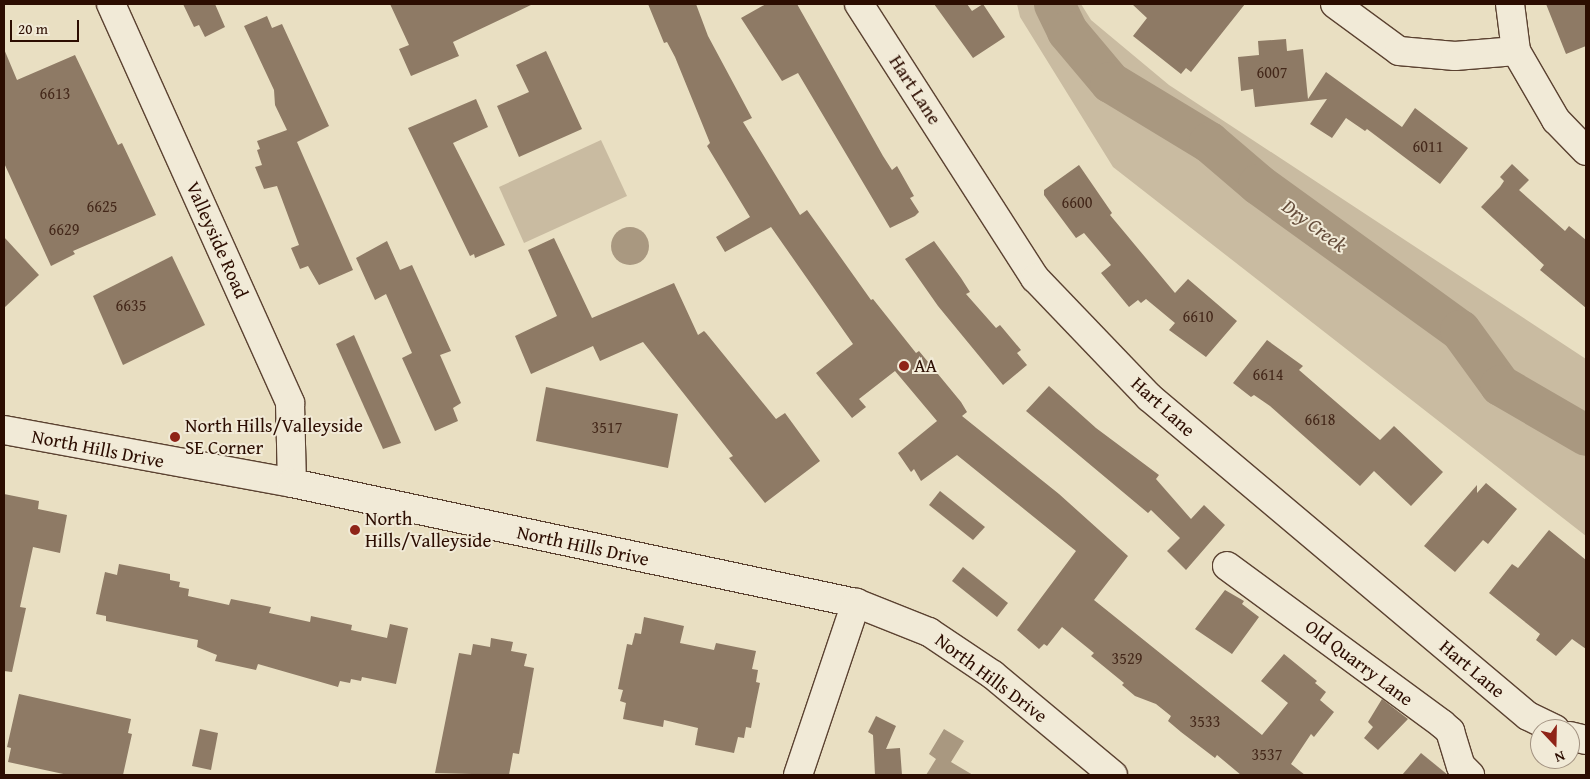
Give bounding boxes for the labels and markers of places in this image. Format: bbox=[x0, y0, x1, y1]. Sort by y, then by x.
place label: AA bbox=[914, 355, 937, 377]
marker: AA bbox=[898, 360, 910, 372]
place label: North Hills/Valleyside SE Corner bbox=[185, 415, 363, 459]
marker: North Hills/Valleyside SE Corner bbox=[169, 431, 181, 443]
place label: North Hills/Valleyside bbox=[365, 508, 491, 552]
marker: North Hills/Valleyside bbox=[349, 524, 361, 536]

